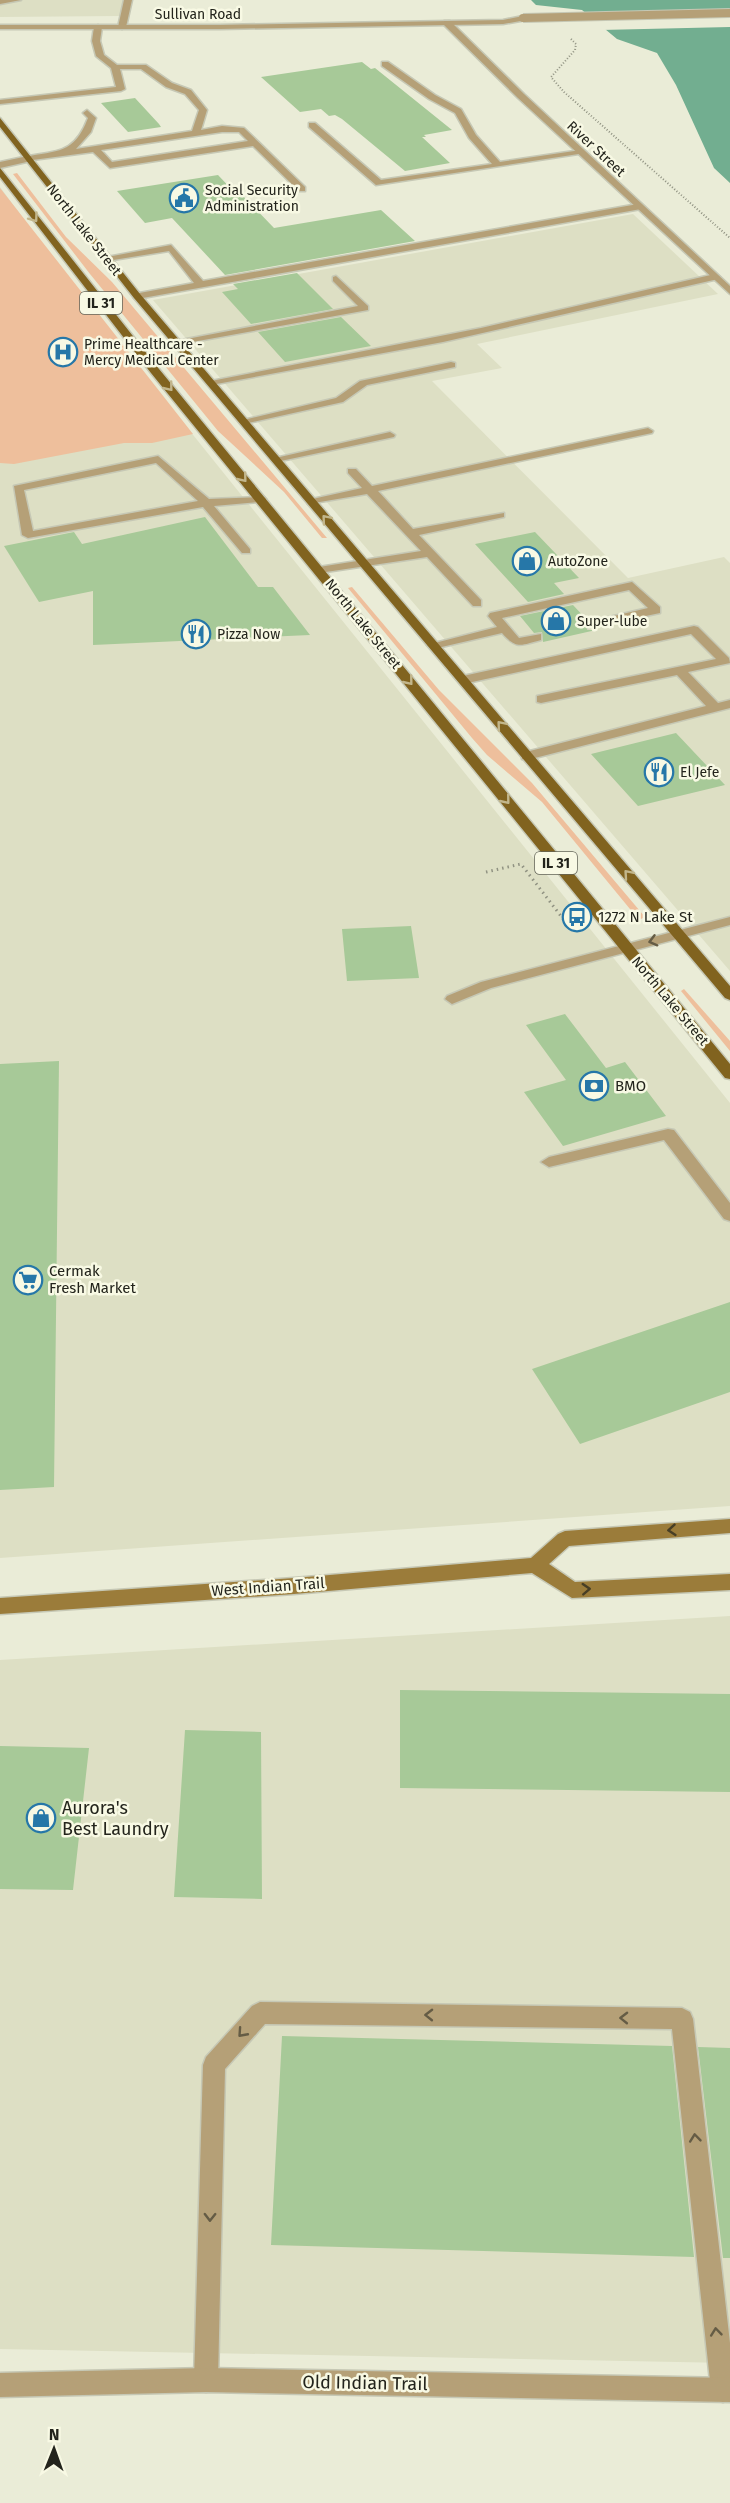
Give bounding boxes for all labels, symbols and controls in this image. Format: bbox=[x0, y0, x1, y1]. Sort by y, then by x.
street label: Sullivan Road bbox=[155, 6, 241, 23]
street label: River Street bbox=[563, 118, 630, 181]
street label: North Lake Street bbox=[43, 181, 125, 280]
public building icon: Social Security Administration bbox=[168, 182, 200, 214]
place label: Social Security Administration bbox=[205, 182, 299, 215]
one-way arrow bbox=[27, 212, 38, 223]
road number: IL 31 bbox=[80, 292, 122, 314]
hospital icon: Prime Healthcare - Mercy Medical Center bbox=[47, 336, 79, 368]
place label: Prime Healthcare - Mercy Medical Center bbox=[84, 336, 219, 369]
one-way arrow bbox=[161, 380, 172, 391]
one-way arrow bbox=[235, 471, 246, 482]
one-way arrow bbox=[322, 515, 333, 526]
shop icon: AutoZone bbox=[511, 545, 543, 577]
place label: AutoZone bbox=[548, 553, 608, 570]
street label: North Lake Street bbox=[321, 576, 405, 673]
shop icon: Super-lube bbox=[540, 605, 572, 637]
place label: Super-lube bbox=[577, 613, 648, 630]
restaurant icon: Pizza Now bbox=[180, 618, 212, 650]
place label: Pizza Now bbox=[217, 626, 280, 643]
one-way arrow bbox=[401, 674, 412, 685]
one-way arrow bbox=[497, 721, 508, 732]
restaurant icon: El Jefe bbox=[643, 756, 675, 788]
place label: El Jefe bbox=[680, 764, 719, 781]
one-way arrow bbox=[498, 793, 509, 804]
road number: IL 31 bbox=[535, 852, 577, 874]
one-way arrow bbox=[624, 870, 635, 881]
bus stop icon: 1272 N Lake St bbox=[561, 901, 593, 933]
place label: 1272 N Lake St bbox=[598, 908, 693, 926]
one-way arrow bbox=[648, 934, 658, 947]
street label: North Lake Street bbox=[628, 953, 713, 1050]
bank icon: BMO bbox=[578, 1070, 610, 1102]
place label: BMO bbox=[615, 1077, 646, 1095]
place label: Cermak Fresh Market bbox=[49, 1262, 136, 1297]
supermarket icon: Cermak Fresh Market bbox=[12, 1264, 44, 1296]
one-way arrow bbox=[667, 1523, 676, 1536]
street label: West Indian Trail bbox=[211, 1574, 326, 1600]
one-way arrow bbox=[582, 1583, 591, 1595]
place label: Aurora's Best Laundry bbox=[62, 1797, 169, 1840]
shop icon: Aurora's Best Laundry bbox=[25, 1802, 57, 1834]
one-way arrow bbox=[424, 2009, 433, 2022]
one-way arrow bbox=[619, 2012, 628, 2024]
one-way arrow bbox=[238, 2026, 249, 2037]
one-way arrow bbox=[689, 2133, 702, 2143]
one-way arrow bbox=[204, 2212, 216, 2221]
one-way arrow bbox=[711, 2327, 723, 2336]
street label: Old Indian Trail bbox=[302, 2371, 428, 2395]
north arrow bbox=[24, 2419, 84, 2479]
text: N bbox=[49, 2425, 60, 2444]

